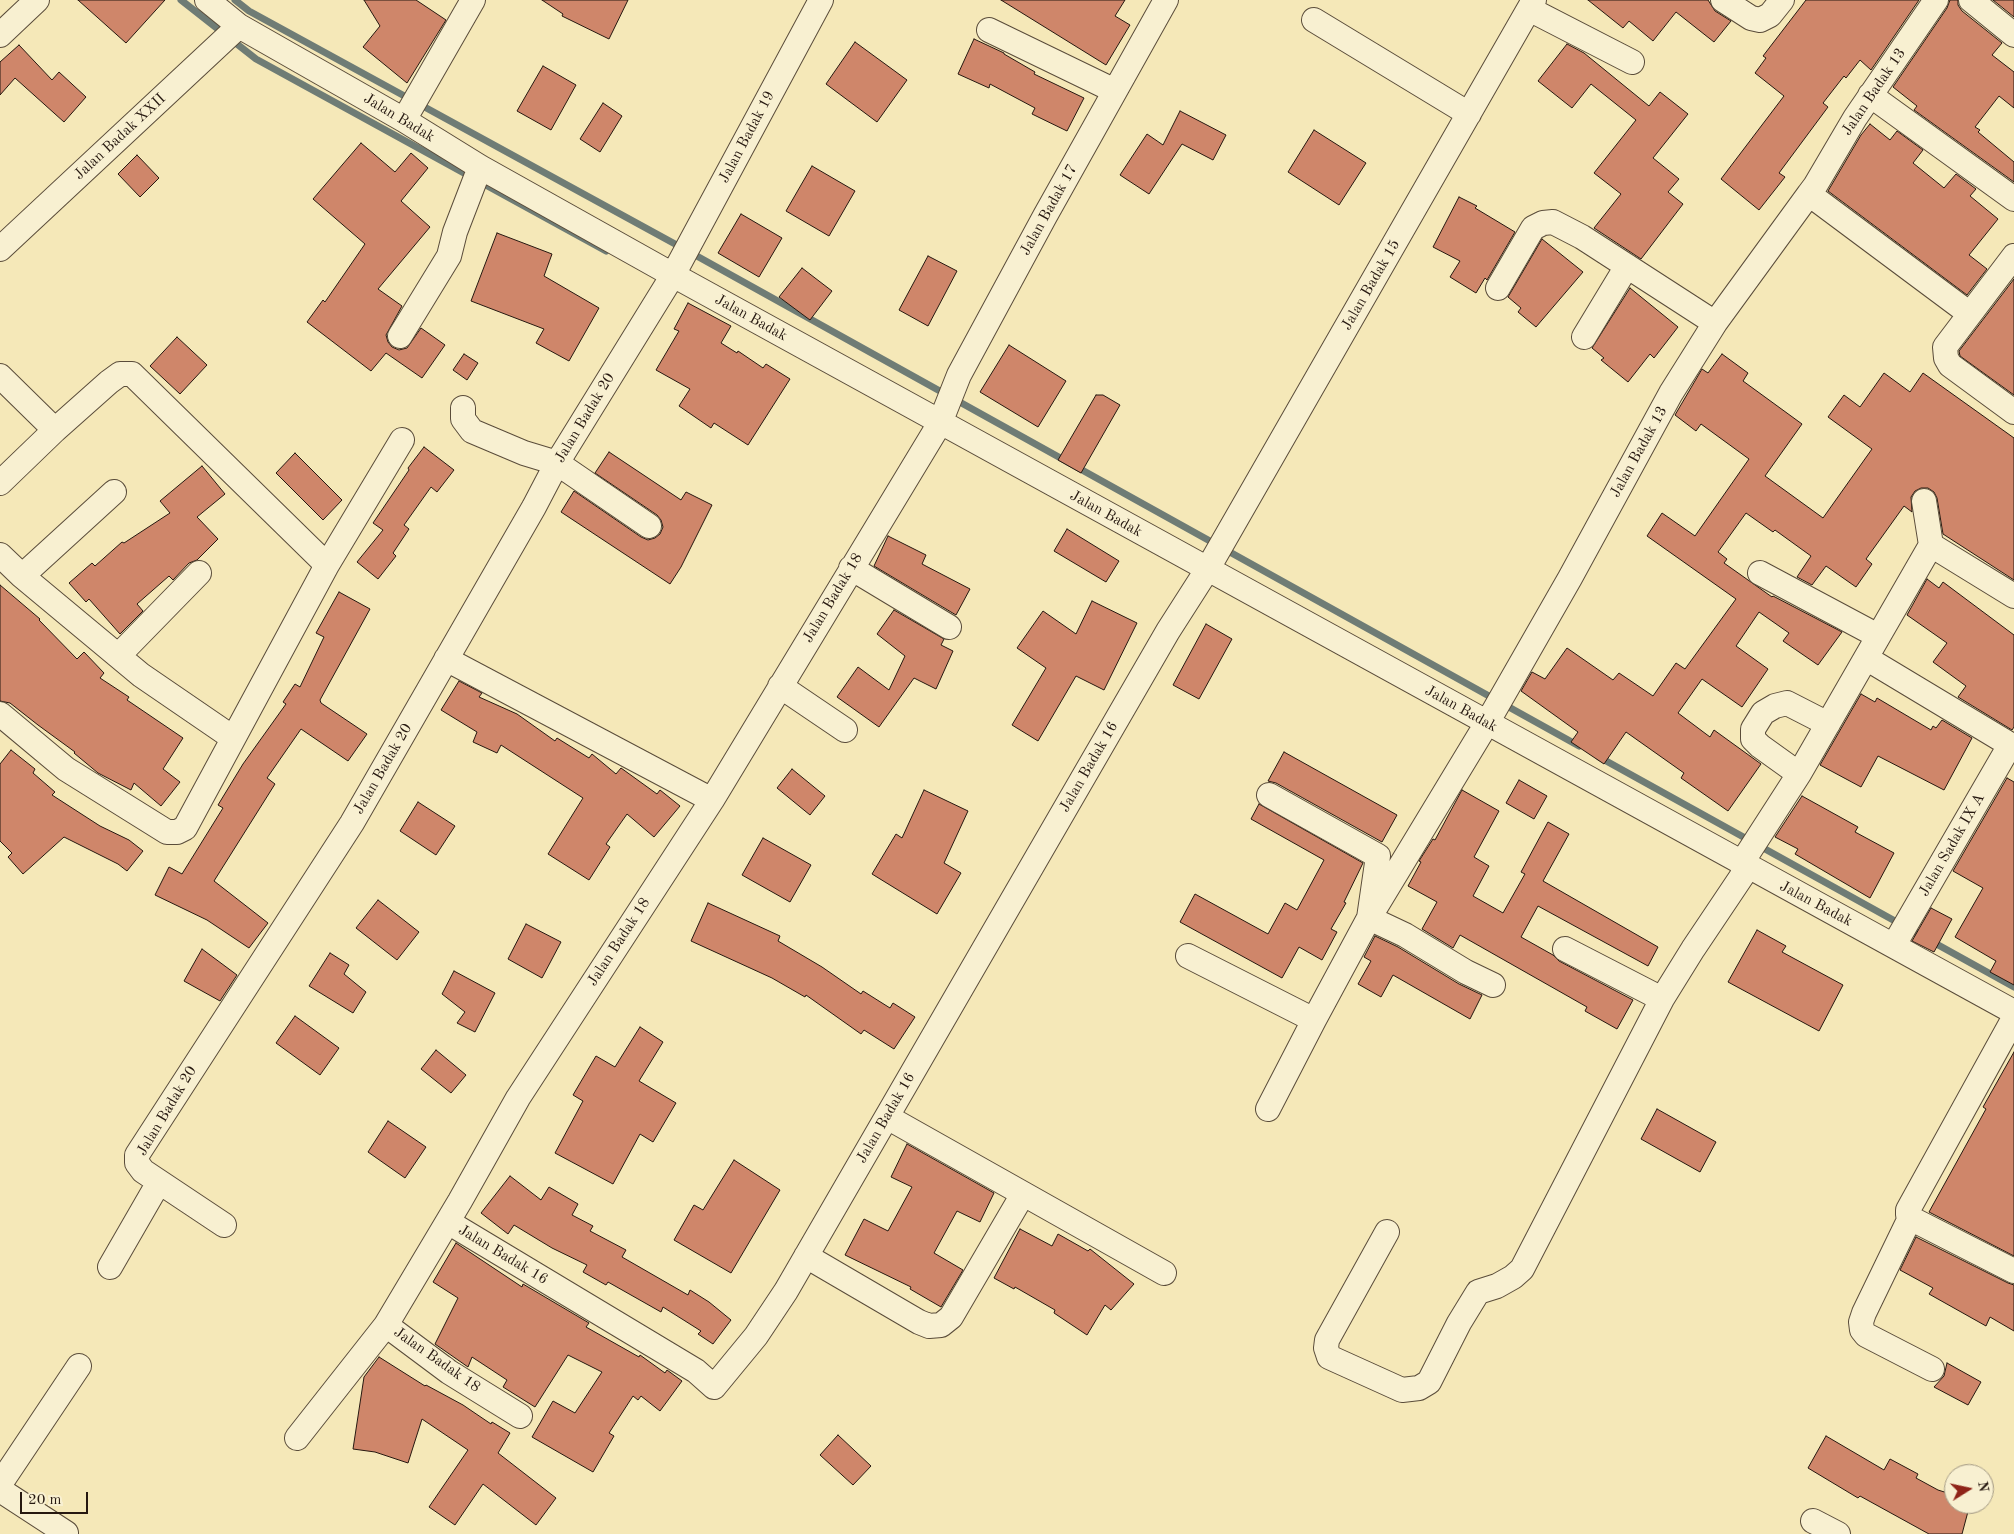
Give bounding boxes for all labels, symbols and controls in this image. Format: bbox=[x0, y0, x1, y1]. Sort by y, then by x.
street label: Jalan Badak 13 bbox=[1838, 45, 1910, 139]
street label: Jalan Badak 19 bbox=[715, 88, 779, 186]
street label: Jalan Badak XXII bbox=[70, 90, 170, 184]
street label: Jalan Badak bbox=[360, 90, 438, 146]
street label: Jalan Badak 17 bbox=[1016, 161, 1082, 259]
street label: Jalan Badak 15 bbox=[1338, 236, 1404, 334]
street label: Jalan Badak bbox=[712, 291, 790, 345]
street label: Jalan Badak 20 bbox=[551, 370, 619, 466]
street label: Jalan Badak 13 bbox=[1606, 403, 1672, 501]
street label: Jalan Badak bbox=[1067, 487, 1145, 541]
street label: Jalan Badak 18 bbox=[799, 550, 867, 646]
street label: Jalan Badak bbox=[1422, 682, 1500, 736]
street label: Jalan Badak 16 bbox=[1056, 718, 1122, 816]
street label: Jalan Badak 20 bbox=[350, 720, 416, 818]
street label: Jalan Sadak IX A bbox=[1915, 790, 1989, 900]
street label: Jalan Badak bbox=[1776, 877, 1856, 931]
street label: Jalan Badak 18 bbox=[584, 894, 654, 990]
street label: Jalan Badak 20 bbox=[133, 1063, 201, 1159]
street label: Jalan Badak 16 bbox=[853, 1069, 919, 1167]
street label: Jalan Badak 16 bbox=[455, 1221, 551, 1289]
street label: Jalan Badak 18 bbox=[390, 1323, 484, 1397]
north arrow bbox=[1944, 1464, 1994, 1514]
text: N bbox=[1975, 1480, 1991, 1493]
scale bar bbox=[22, 1482, 90, 1514]
text: 20 m bbox=[28, 1493, 62, 1508]

